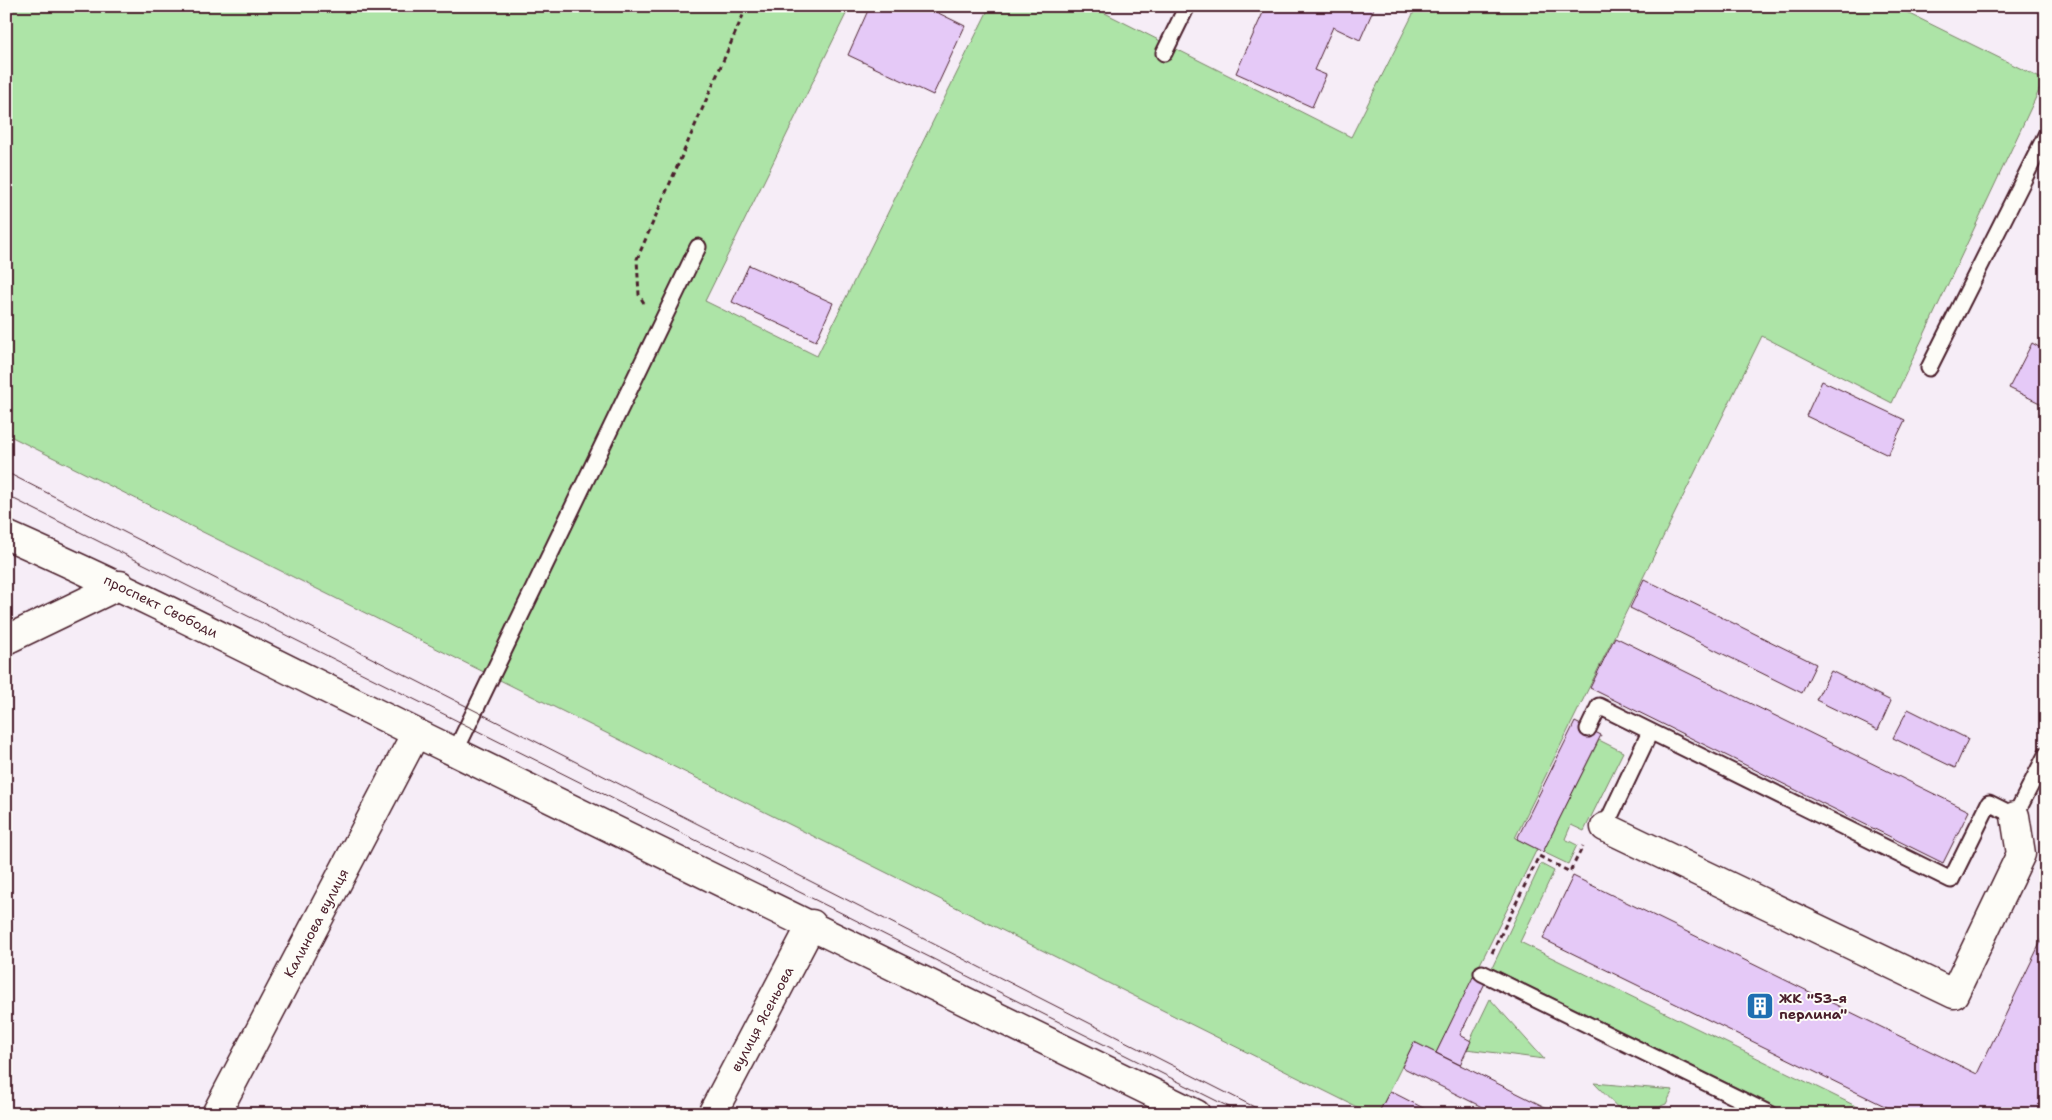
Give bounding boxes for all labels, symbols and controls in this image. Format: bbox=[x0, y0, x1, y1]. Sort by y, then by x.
street label: проспект Свободи bbox=[101, 571, 221, 641]
street label: Калинова вулиця bbox=[280, 865, 352, 981]
street label: вулиця Ясеньова bbox=[727, 963, 797, 1075]
place label: ЖК "53-я перлина" bbox=[1779, 989, 1847, 1023]
building icon: ЖК "53-я перлина" bbox=[1745, 991, 1775, 1021]

